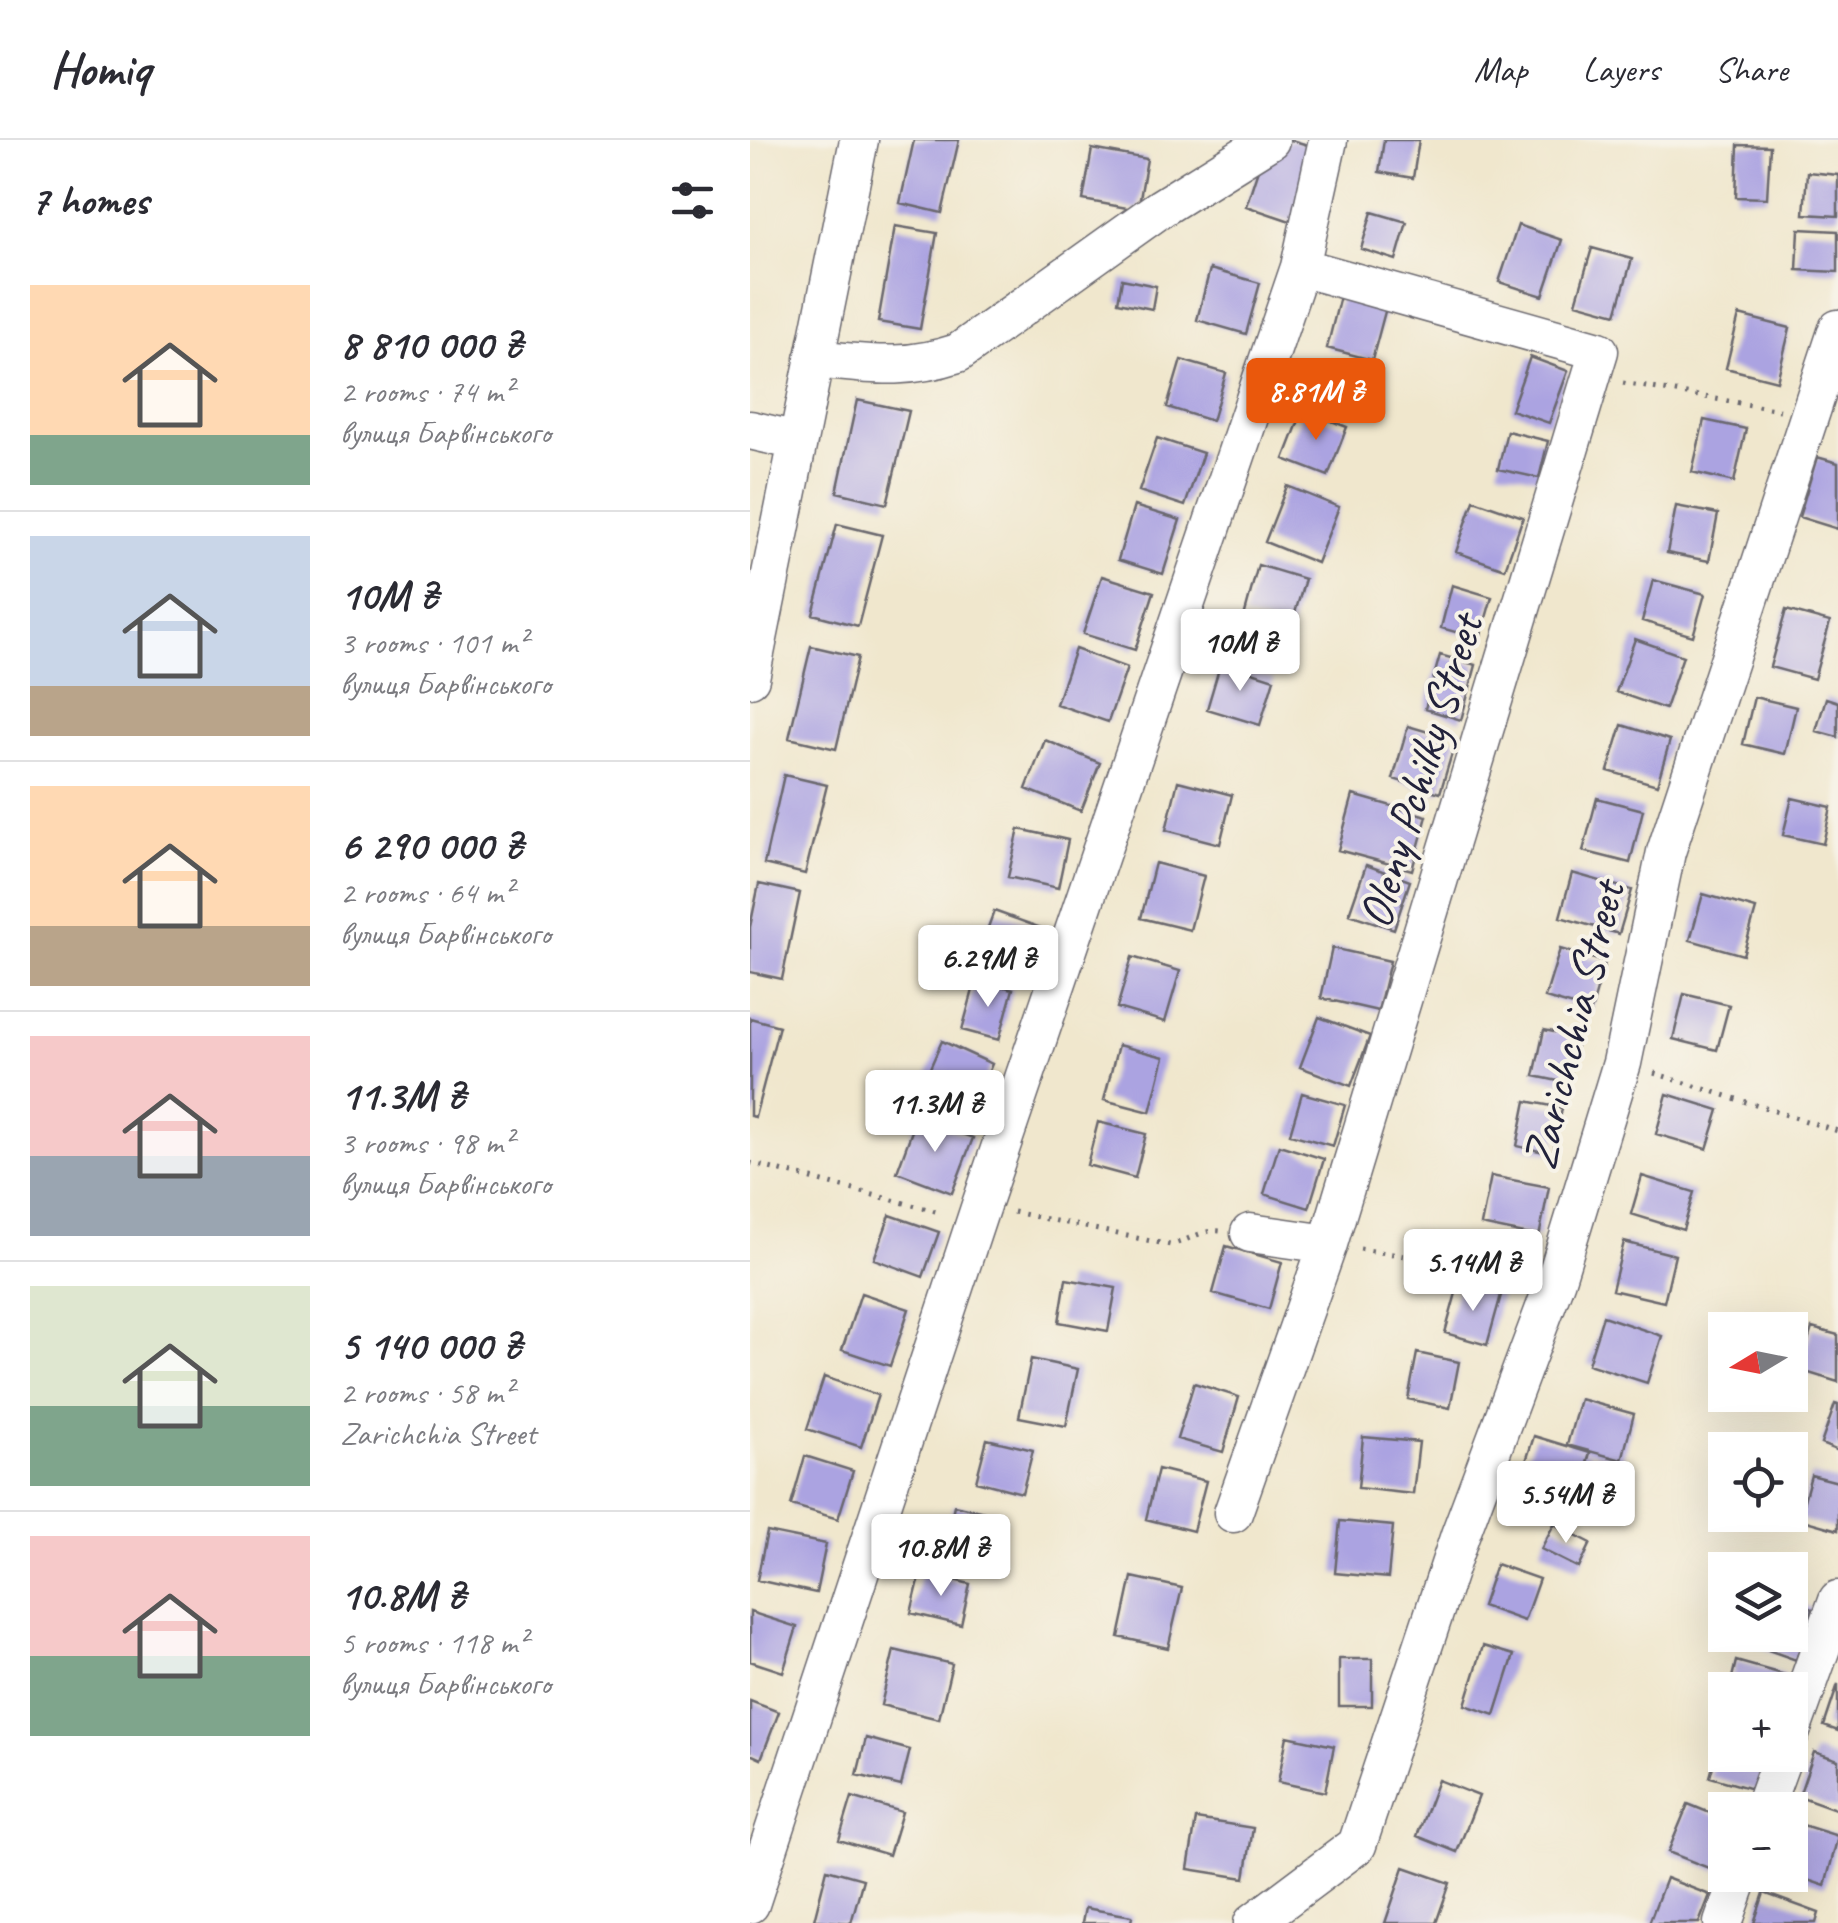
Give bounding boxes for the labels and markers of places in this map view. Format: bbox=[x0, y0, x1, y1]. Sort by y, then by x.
pin: 8.81M ₴ bbox=[1224, 358, 1408, 443]
pin: 10M ₴ bbox=[1170, 609, 1310, 694]
pin: 6.29M ₴ bbox=[896, 925, 1080, 1010]
pin: 11.3M ₴ bbox=[843, 1070, 1027, 1155]
pin: 5.14M ₴ bbox=[1381, 1229, 1565, 1314]
pin: 5.54M ₴ bbox=[1474, 1461, 1658, 1546]
pin: 10.8M ₴ bbox=[849, 1514, 1033, 1599]

